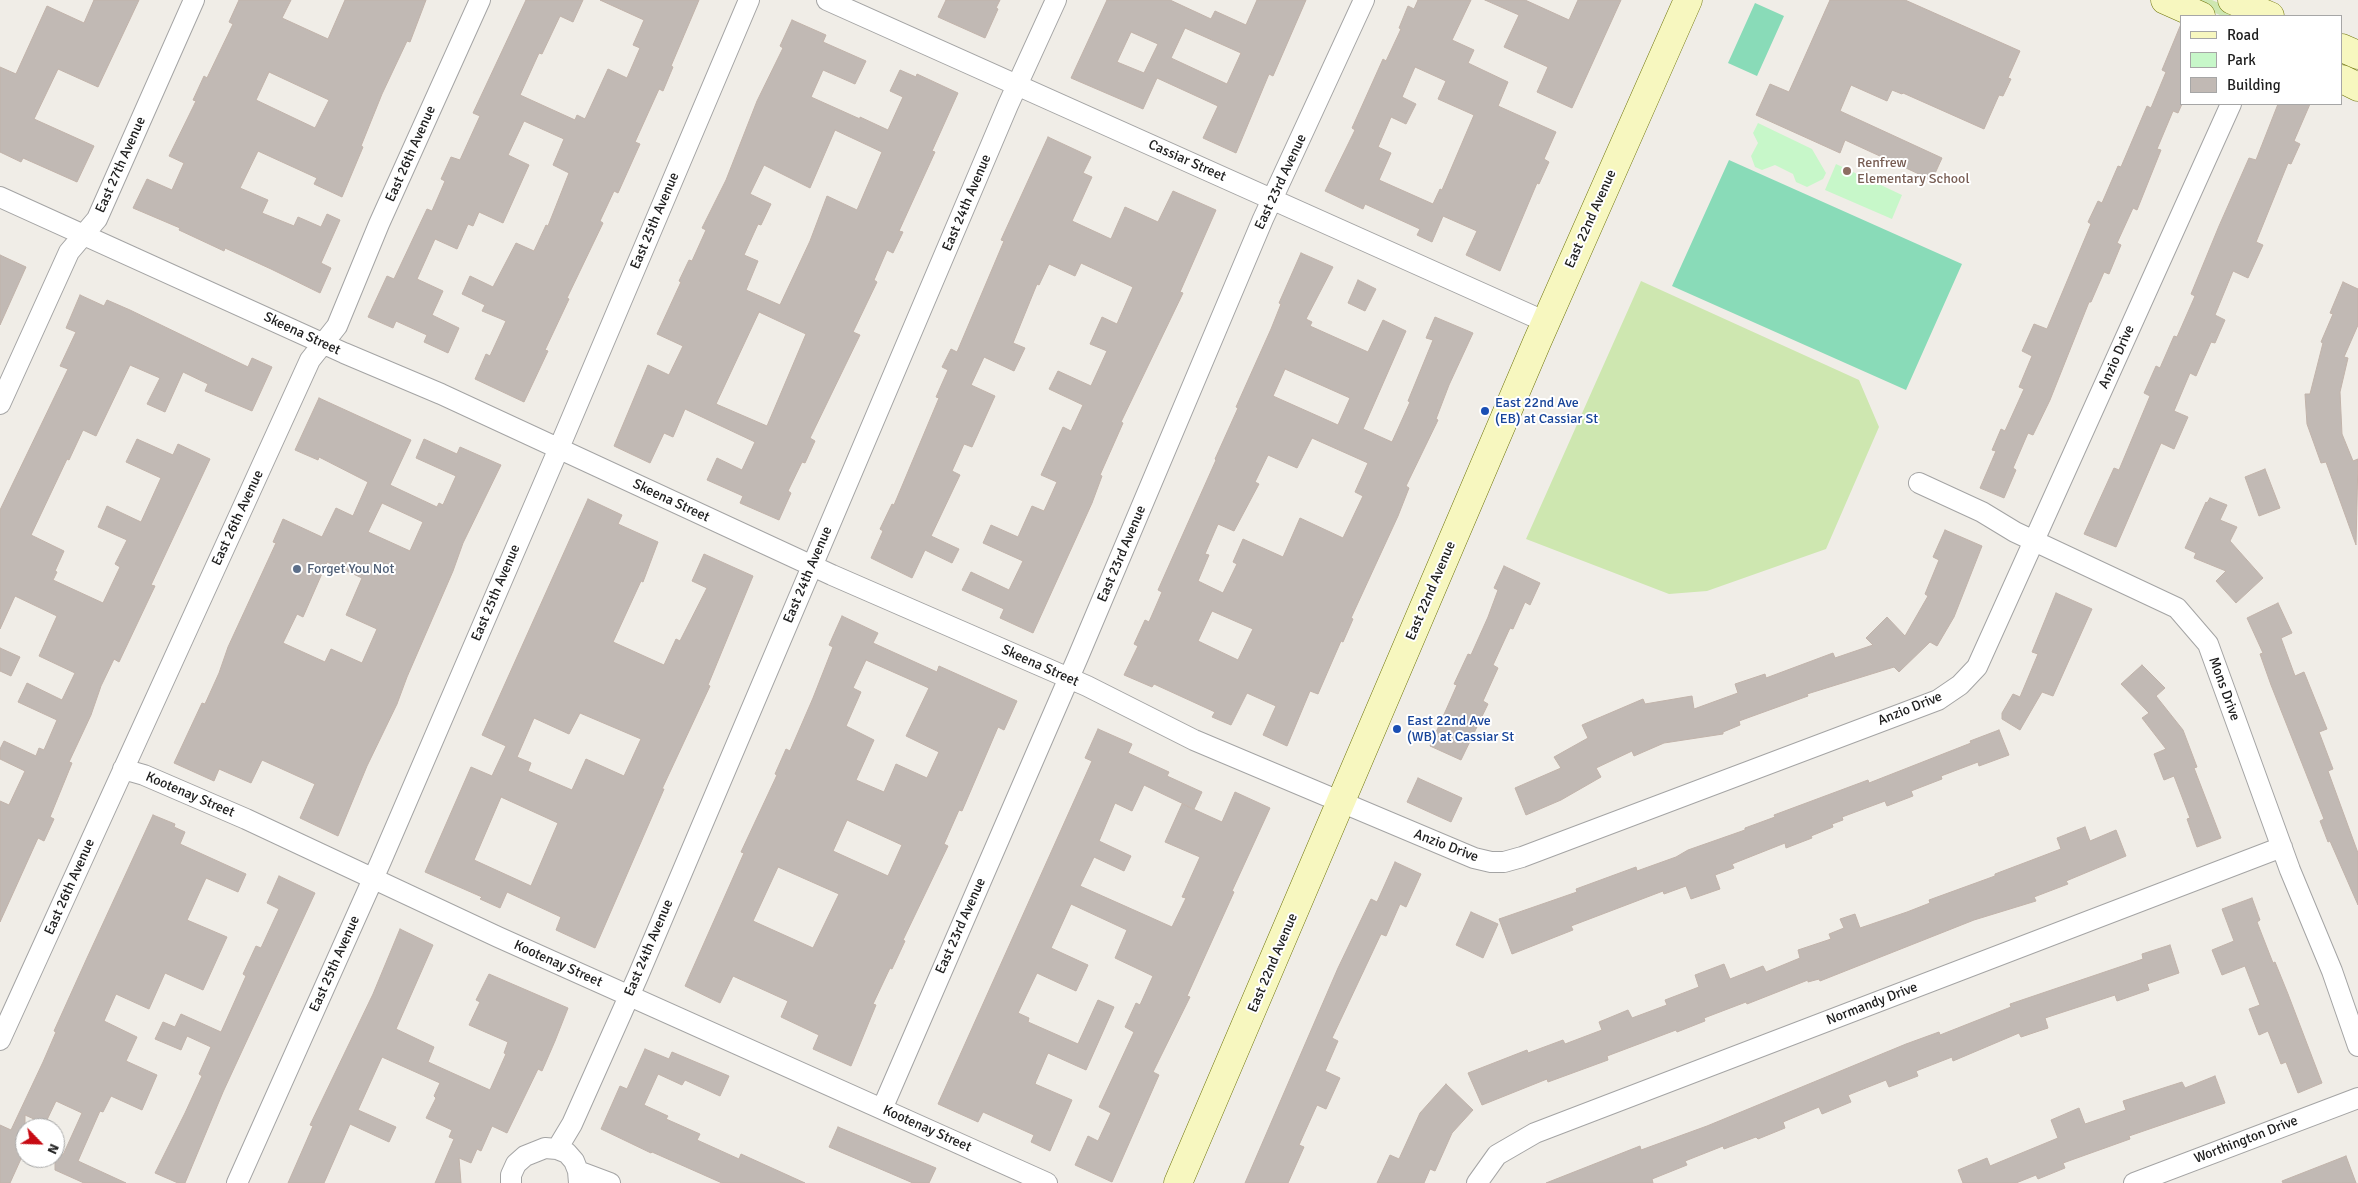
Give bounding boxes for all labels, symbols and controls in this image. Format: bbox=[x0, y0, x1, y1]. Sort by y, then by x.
legend bbox=[2180, 15, 2343, 105]
text: Road bbox=[2227, 26, 2259, 44]
text: Park bbox=[2227, 51, 2256, 69]
text: Building bbox=[2227, 76, 2281, 94]
street label: East 26th Avenue bbox=[382, 103, 440, 205]
street label: East 27th Avenue bbox=[92, 114, 150, 216]
street label: East 23rd Avenue bbox=[1252, 132, 1310, 232]
street label: Cassiar Street bbox=[1146, 136, 1228, 186]
street label: East 24th Avenue bbox=[939, 152, 995, 254]
place label: Renfrew Elementary School bbox=[1857, 155, 1970, 188]
marker: Renfrew Elementary School bbox=[1841, 165, 1853, 177]
street label: East 22nd Avenue bbox=[1562, 167, 1620, 271]
street label: East 25th Avenue bbox=[627, 170, 683, 272]
street label: Skeena Street bbox=[261, 309, 343, 359]
street label: Anzio Drive bbox=[2096, 323, 2138, 391]
place label: East 22nd Ave (EB) at Cassiar St bbox=[1495, 395, 1598, 428]
marker: East 22nd Ave (EB) at Cassiar St bbox=[1479, 405, 1491, 417]
street label: East 26th Avenue bbox=[209, 468, 267, 568]
street label: Skeena Street bbox=[630, 476, 712, 526]
street label: East 23rd Avenue bbox=[1094, 503, 1150, 605]
street label: East 24th Avenue bbox=[780, 524, 836, 626]
street label: East 22nd Avenue bbox=[1403, 539, 1459, 643]
street label: East 25th Avenue bbox=[468, 542, 524, 644]
place label: Forget You Not bbox=[307, 561, 394, 577]
marker: Forget You Not bbox=[291, 563, 303, 575]
street label: Skeena Street bbox=[999, 641, 1081, 691]
street label: Mons Drive bbox=[2205, 655, 2243, 723]
street label: Anzio Drive bbox=[1875, 688, 1945, 730]
place label: East 22nd Ave (WB) at Cassiar St bbox=[1407, 713, 1514, 746]
marker: East 22nd Ave (WB) at Cassiar St bbox=[1391, 723, 1403, 735]
street label: Kootenay Street bbox=[143, 769, 237, 821]
street label: Anzio Drive bbox=[1411, 826, 1481, 866]
street label: East 26th Avenue bbox=[41, 836, 99, 938]
street label: East 23rd Avenue bbox=[932, 875, 990, 977]
street label: East 24th Avenue bbox=[621, 897, 677, 999]
street label: East 22nd Avenue bbox=[1245, 911, 1301, 1015]
street label: East 25th Avenue bbox=[306, 913, 364, 1015]
street label: Kootenay Street bbox=[511, 937, 605, 991]
street label: Normandy Drive bbox=[1824, 979, 1920, 1029]
street label: Kootenay Street bbox=[880, 1102, 974, 1156]
street label: Worthington Drive bbox=[2192, 1113, 2300, 1167]
north arrow bbox=[15, 1118, 65, 1168]
text: N bbox=[43, 1141, 63, 1157]

